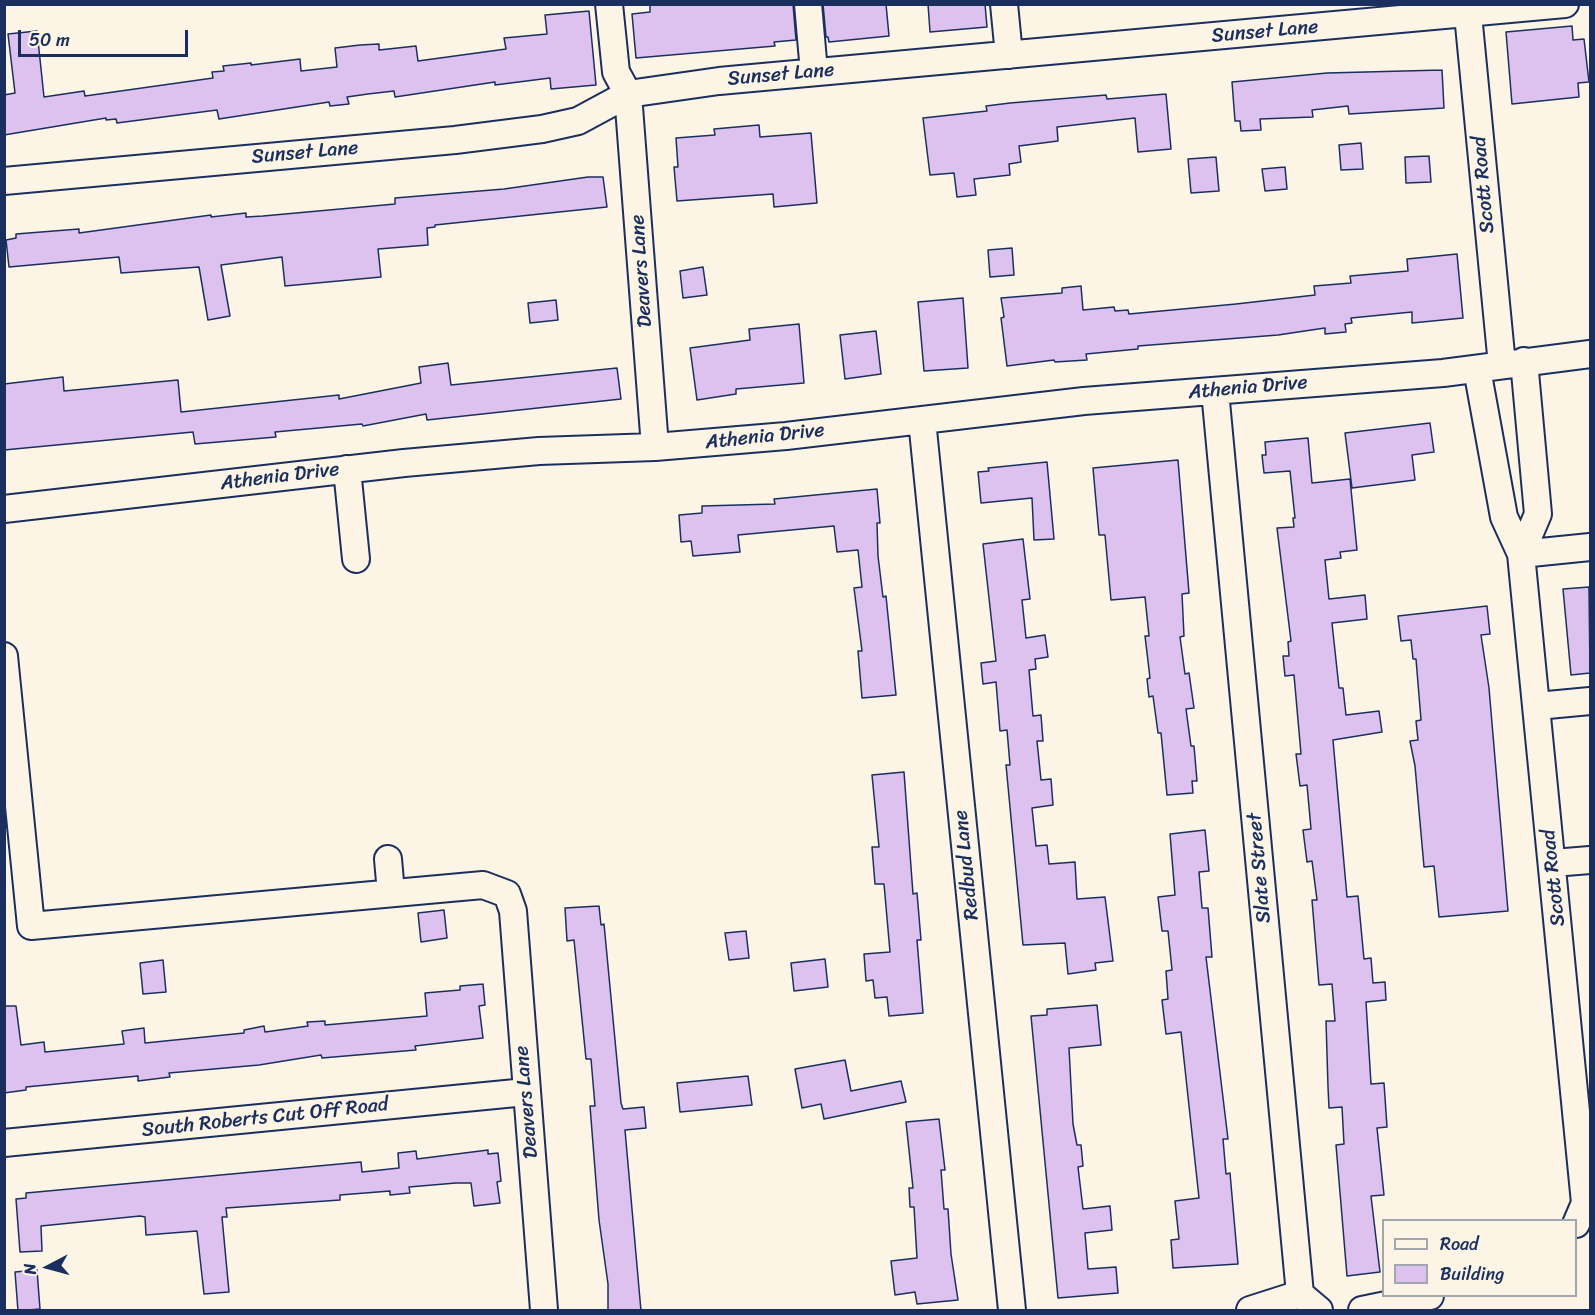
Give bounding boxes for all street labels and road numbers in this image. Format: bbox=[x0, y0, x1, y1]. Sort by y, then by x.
street label: Sunset Lane bbox=[1211, 15, 1319, 49]
street label: Sunset Lane bbox=[727, 58, 835, 92]
street label: Scott Road bbox=[1468, 135, 1500, 235]
street label: Sunset Lane bbox=[251, 136, 359, 170]
street label: Deavers Lane bbox=[626, 214, 658, 328]
street label: Athenia Drive bbox=[1187, 371, 1309, 405]
street label: Athenia Drive bbox=[704, 419, 826, 455]
street label: Athenia Drive bbox=[219, 458, 341, 496]
street label: Redbud Lane bbox=[949, 809, 985, 921]
street label: Slate Street bbox=[1243, 812, 1277, 924]
street label: Scott Road bbox=[1537, 828, 1571, 928]
street label: Deavers Lane bbox=[510, 1045, 544, 1159]
street label: South Roberts Cut Off Road bbox=[140, 1093, 390, 1143]

